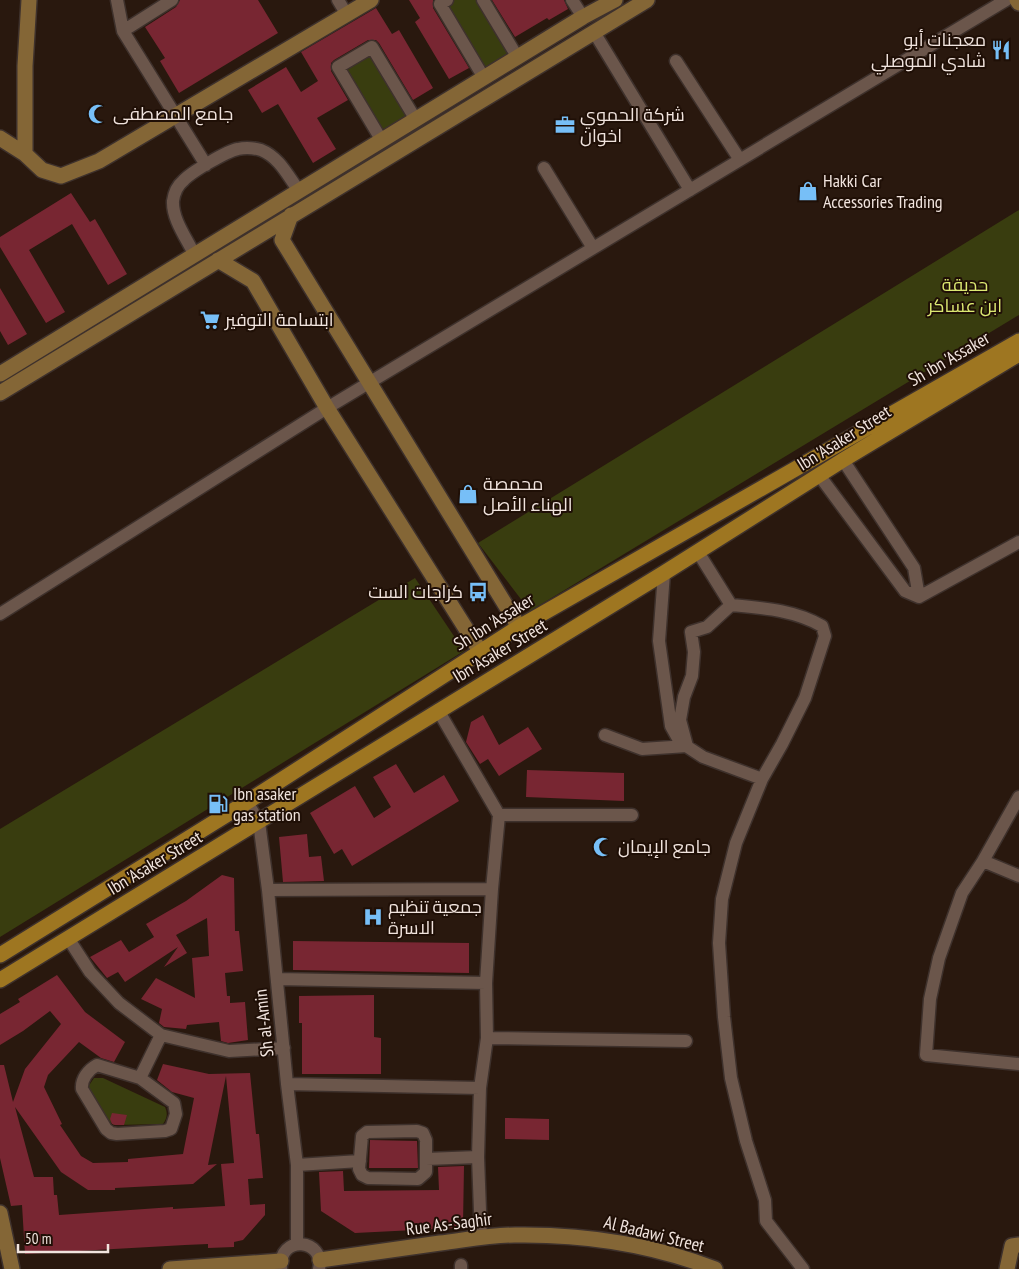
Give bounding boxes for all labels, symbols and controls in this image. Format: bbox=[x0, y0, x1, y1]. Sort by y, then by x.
place label: معجنات أبو شادي الموصلي bbox=[871, 28, 986, 75]
restaurant icon: معجنات أبو شادي الموصلي bbox=[990, 39, 1012, 61]
place label: جامع المصطفى bbox=[113, 102, 233, 126]
mosque icon: جامع المصطفى bbox=[87, 103, 109, 125]
place label: شركة الحموي اخوان bbox=[580, 103, 685, 147]
office icon: شركة الحموي اخوان bbox=[554, 114, 576, 136]
place label: Hakki Car Accessories Trading bbox=[823, 169, 943, 213]
shop icon: Hakki Car Accessories Trading bbox=[797, 180, 819, 202]
park label: حديقة ابن عساكر bbox=[927, 273, 1002, 317]
place label: ابتسامة التوفير bbox=[224, 308, 334, 331]
supermarket icon: ابتسامة التوفير bbox=[199, 309, 221, 331]
street label: Sh ibn 'Assaker bbox=[904, 326, 994, 391]
street label: Ibn 'Asaker Street bbox=[793, 400, 895, 475]
place label: محمصة الهناء الأصل bbox=[483, 472, 573, 516]
shop icon: محمصة الهناء الأصل bbox=[457, 483, 479, 505]
place label: كراجات الست bbox=[368, 580, 463, 603]
bus stop icon: كراجات الست bbox=[467, 581, 489, 603]
street label: Sh ibn 'Assaker bbox=[449, 588, 538, 655]
street label: Ibn 'Asaker Street bbox=[448, 613, 551, 688]
place label: Ibn asaker gas station bbox=[233, 782, 301, 826]
fuel station icon: Ibn asaker gas station bbox=[207, 793, 229, 815]
street label: Ibn 'Asaker Street bbox=[103, 825, 206, 900]
place label: جامع الإيمان bbox=[618, 835, 711, 859]
mosque icon: جامع الإيمان bbox=[592, 836, 614, 858]
place label: جمعية تنظيم الاسرة bbox=[388, 895, 482, 939]
hospital icon: جمعية تنظيم الاسرة bbox=[362, 906, 384, 928]
street label: Sh al-Amin bbox=[249, 988, 278, 1058]
street label: Rue As-Saghir bbox=[405, 1207, 493, 1240]
street label: Al Badawi Street bbox=[601, 1210, 707, 1257]
scale bar bbox=[18, 1222, 108, 1254]
text: 50 m bbox=[25, 1229, 51, 1248]

